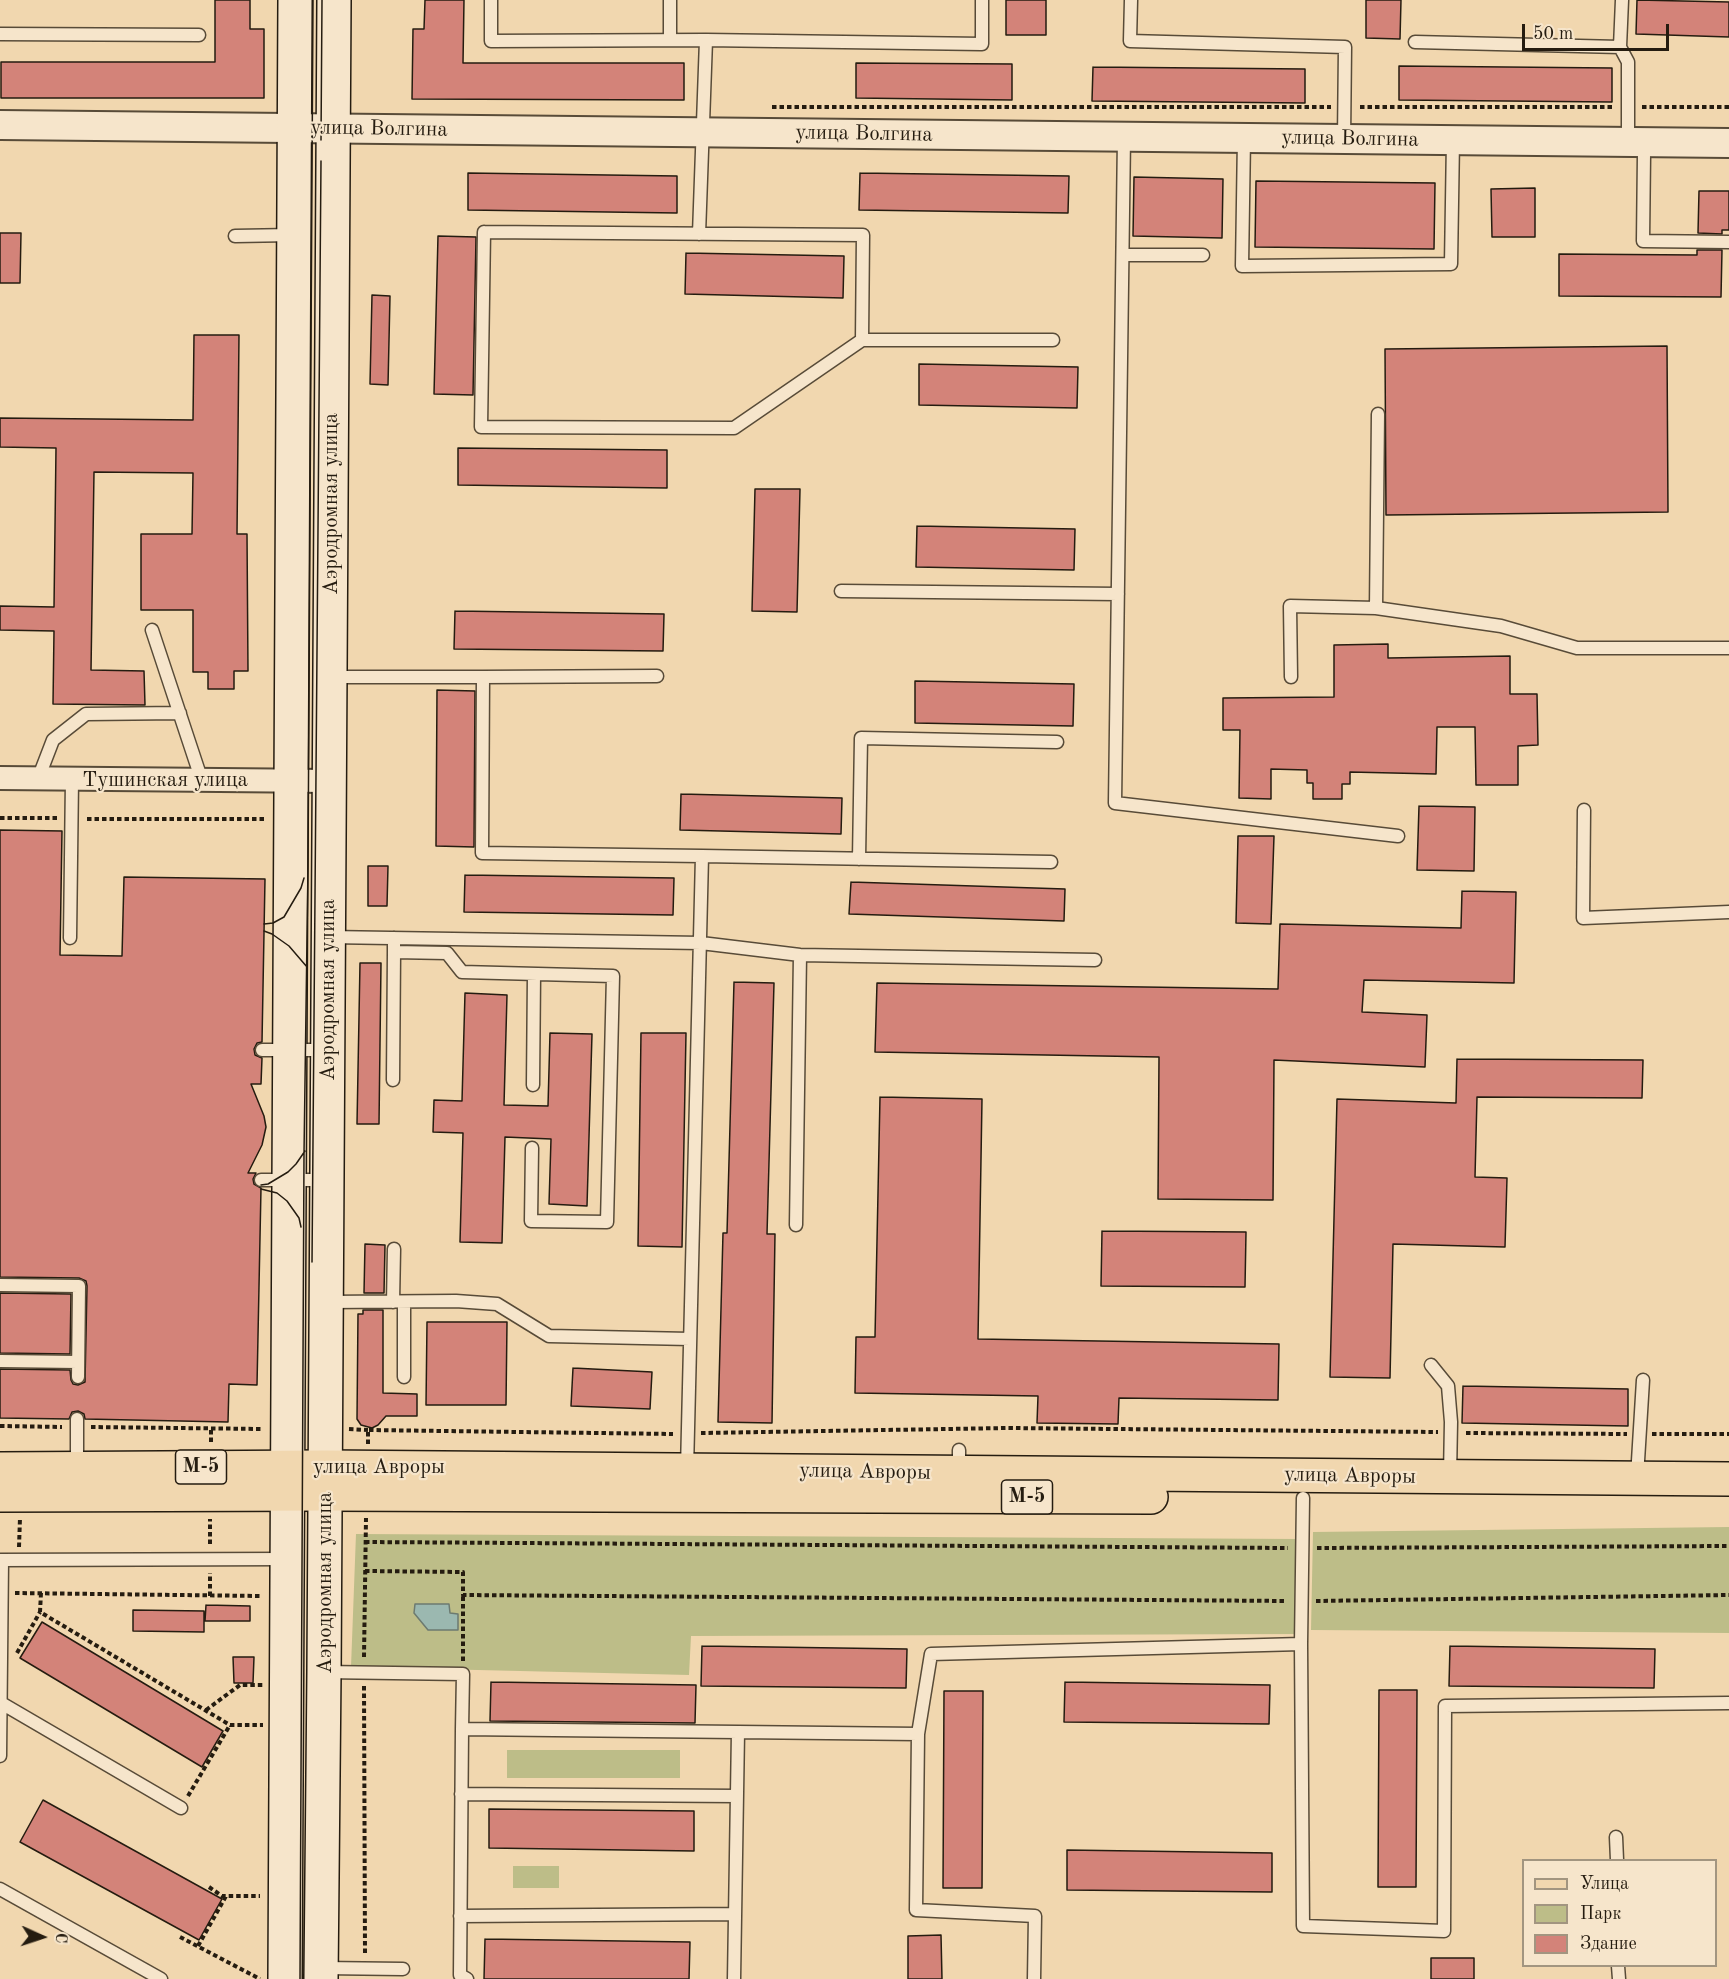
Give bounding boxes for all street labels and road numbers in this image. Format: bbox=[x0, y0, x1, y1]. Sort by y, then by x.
street label: улица Волгина bbox=[310, 115, 448, 143]
street label: улица Волгина bbox=[795, 120, 933, 148]
street label: улица Волгина bbox=[1281, 125, 1419, 153]
street label: Аэродромная улица bbox=[318, 413, 344, 595]
street label: Тушинская улица bbox=[82, 767, 248, 793]
street label: Аэродромная улица bbox=[315, 899, 341, 1081]
road number: М-5 bbox=[176, 1450, 226, 1484]
street label: улица Авроры bbox=[313, 1454, 445, 1480]
street label: улица Авроры bbox=[799, 1458, 931, 1486]
street label: улица Авроры bbox=[1284, 1462, 1416, 1490]
road number: М-5 bbox=[1002, 1480, 1052, 1514]
street label: Аэродромная улица bbox=[312, 1492, 338, 1674]

